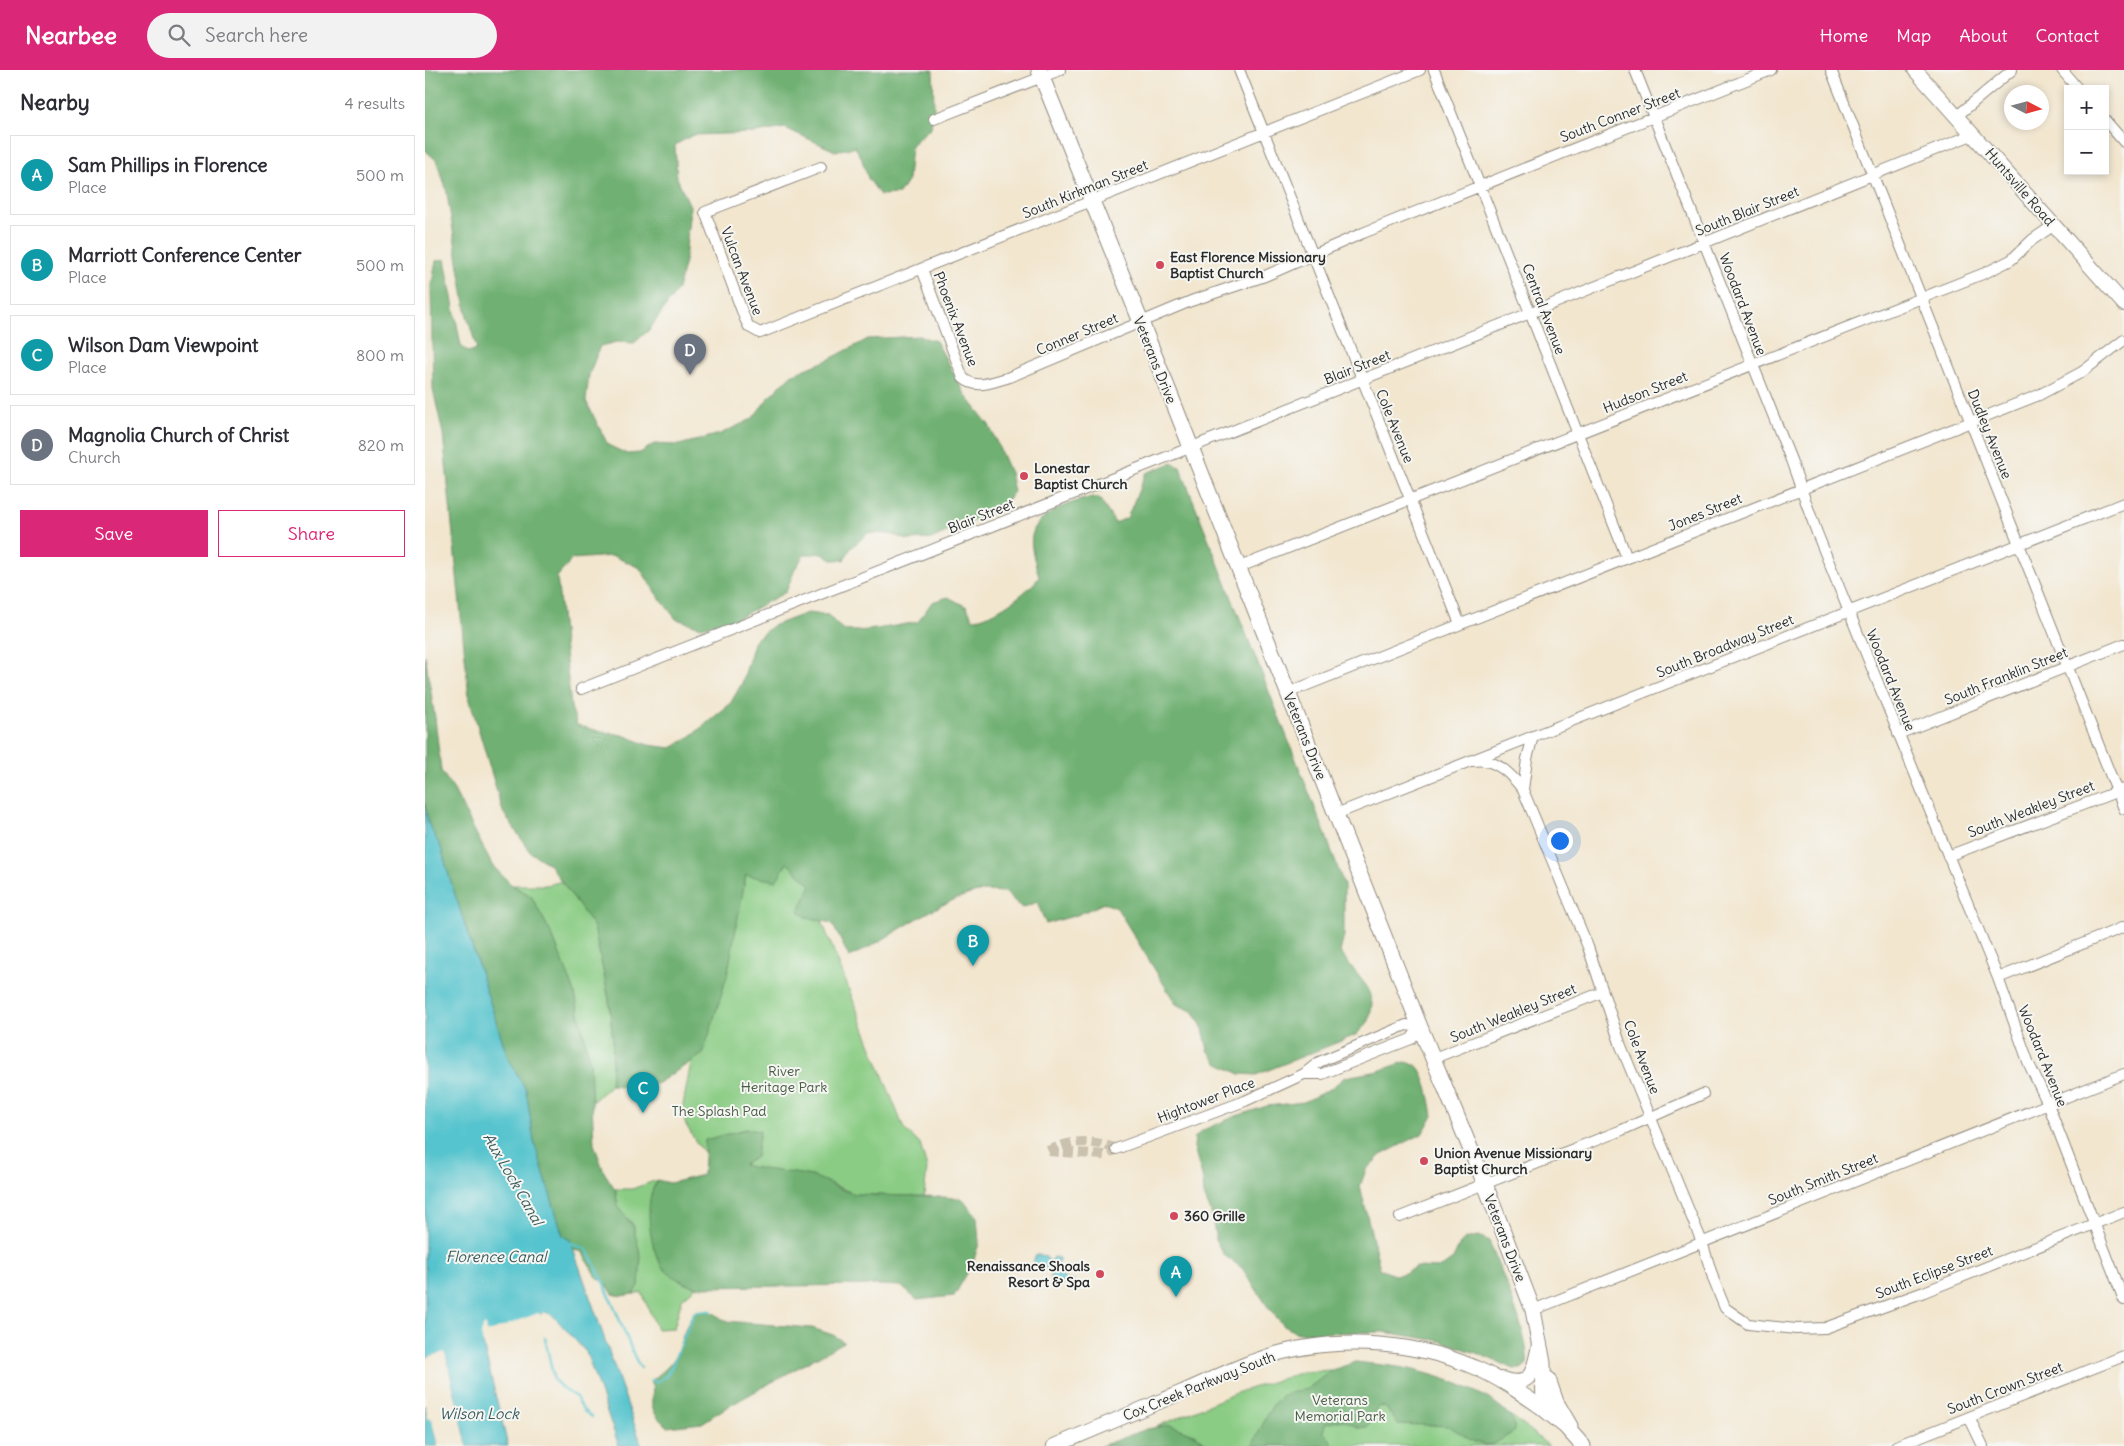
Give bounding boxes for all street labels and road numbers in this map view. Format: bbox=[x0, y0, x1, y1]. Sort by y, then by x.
street label: South Conner Street bbox=[1557, 84, 1683, 146]
street label: Huntsville Road bbox=[1981, 144, 2059, 230]
street label: South Kirkman Street bbox=[1020, 156, 1151, 222]
street label: South Blair Street bbox=[1693, 182, 1802, 240]
street label: Vulcan Avenue bbox=[717, 224, 767, 318]
street label: Woodard Avenue bbox=[1715, 250, 1771, 358]
street label: Central Avenue bbox=[1518, 261, 1570, 357]
street label: Phoenix Avenue bbox=[930, 269, 982, 369]
street label: Conner Street bbox=[1033, 309, 1121, 359]
street label: Veterans Drive bbox=[1129, 314, 1181, 406]
street label: Blair Street bbox=[1321, 345, 1393, 388]
street label: Hudson Street bbox=[1600, 367, 1690, 417]
street label: Cole Avenue bbox=[1372, 387, 1418, 465]
street label: Dudley Avenue bbox=[1964, 387, 2016, 481]
street label: Jones Street bbox=[1666, 489, 1745, 535]
street label: Blair Street bbox=[945, 494, 1017, 537]
street label: South Broadway Street bbox=[1654, 610, 1796, 682]
street label: Woodard Avenue bbox=[1862, 626, 1920, 734]
street label: South Franklin Street bbox=[1942, 643, 2070, 709]
street label: Veterans Drive bbox=[1279, 690, 1331, 782]
street label: South Weakley Street bbox=[1965, 776, 2097, 841]
street label: South Weakley Street bbox=[1447, 979, 1579, 1046]
street label: Woodard Avenue bbox=[2014, 1002, 2072, 1110]
street label: Cole Avenue bbox=[1620, 1017, 1664, 1097]
street label: Hightower Place bbox=[1155, 1073, 1257, 1127]
street label: South Smith Street bbox=[1766, 1149, 1881, 1209]
street label: Veterans Drive bbox=[1480, 1192, 1530, 1284]
street label: South Eclipse Street bbox=[1873, 1241, 1995, 1303]
street label: Cox Creek Parkway South bbox=[1120, 1347, 1278, 1425]
street label: South Crown Street bbox=[1945, 1358, 2066, 1418]

